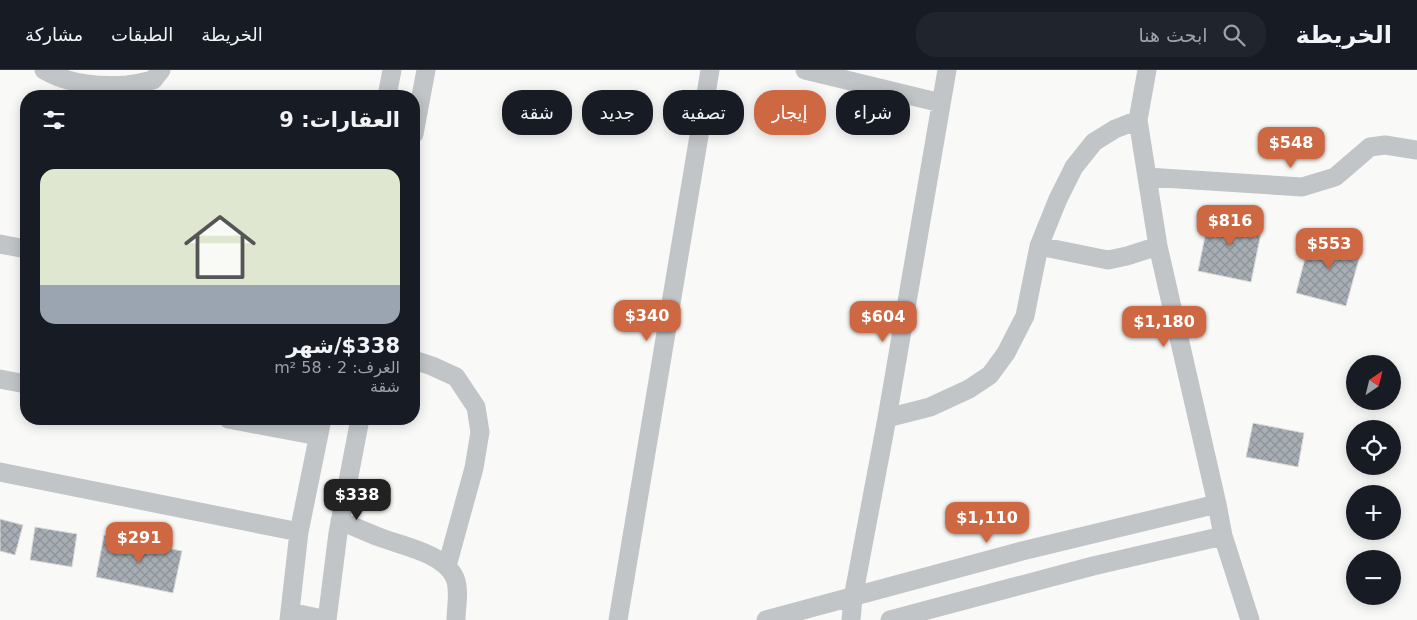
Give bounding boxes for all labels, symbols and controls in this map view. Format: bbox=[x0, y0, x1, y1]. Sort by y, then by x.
search box bbox=[916, 12, 1266, 57]
icon: search bbox=[1220, 21, 1248, 49]
text: الخريطة bbox=[1296, 21, 1392, 49]
text: مشاركة bbox=[25, 24, 83, 45]
text: الطبقات bbox=[111, 24, 173, 45]
text: الخريطة bbox=[201, 24, 263, 45]
text: ابحث هنا bbox=[1139, 24, 1208, 46]
chip: شقة bbox=[502, 90, 572, 135]
chip: جديد bbox=[582, 90, 653, 135]
chip: تصفية bbox=[663, 90, 744, 135]
chip: إيجار bbox=[754, 90, 826, 135]
chip: شراء bbox=[836, 90, 910, 135]
icon: filters bbox=[40, 106, 68, 134]
text: العقارات: 9 bbox=[279, 108, 400, 132]
pin: $548 bbox=[1261, 126, 1321, 169]
text: $548 bbox=[1269, 133, 1313, 152]
icon: home bbox=[175, 202, 265, 292]
pin: $816 bbox=[1200, 204, 1260, 247]
text: $816 bbox=[1208, 211, 1252, 230]
pin: $553 bbox=[1299, 228, 1359, 270]
text: $553 bbox=[1307, 234, 1351, 253]
pin: $340 bbox=[617, 300, 677, 342]
pin: $604 bbox=[853, 300, 913, 343]
text: $340 bbox=[625, 306, 669, 325]
pin: $1,180 bbox=[1123, 306, 1205, 348]
text: $604 bbox=[861, 307, 905, 326]
text: $1,180 bbox=[1133, 312, 1195, 331]
text: $338/شهر bbox=[286, 334, 400, 358]
north arrow bbox=[1346, 355, 1401, 410]
map controls bbox=[1346, 355, 1401, 605]
text: الغرف: 2 · 58 m² bbox=[274, 358, 400, 377]
text: شقة bbox=[370, 377, 400, 396]
button: locate bbox=[1346, 420, 1401, 475]
pin: $338 bbox=[327, 478, 387, 521]
text: $338 bbox=[335, 485, 379, 504]
button: + bbox=[1346, 485, 1401, 540]
pin: $1,110 bbox=[946, 502, 1028, 544]
text: $1,110 bbox=[956, 508, 1018, 527]
pin: $291 bbox=[109, 522, 169, 564]
text: $291 bbox=[117, 528, 161, 547]
button: − bbox=[1346, 550, 1401, 605]

